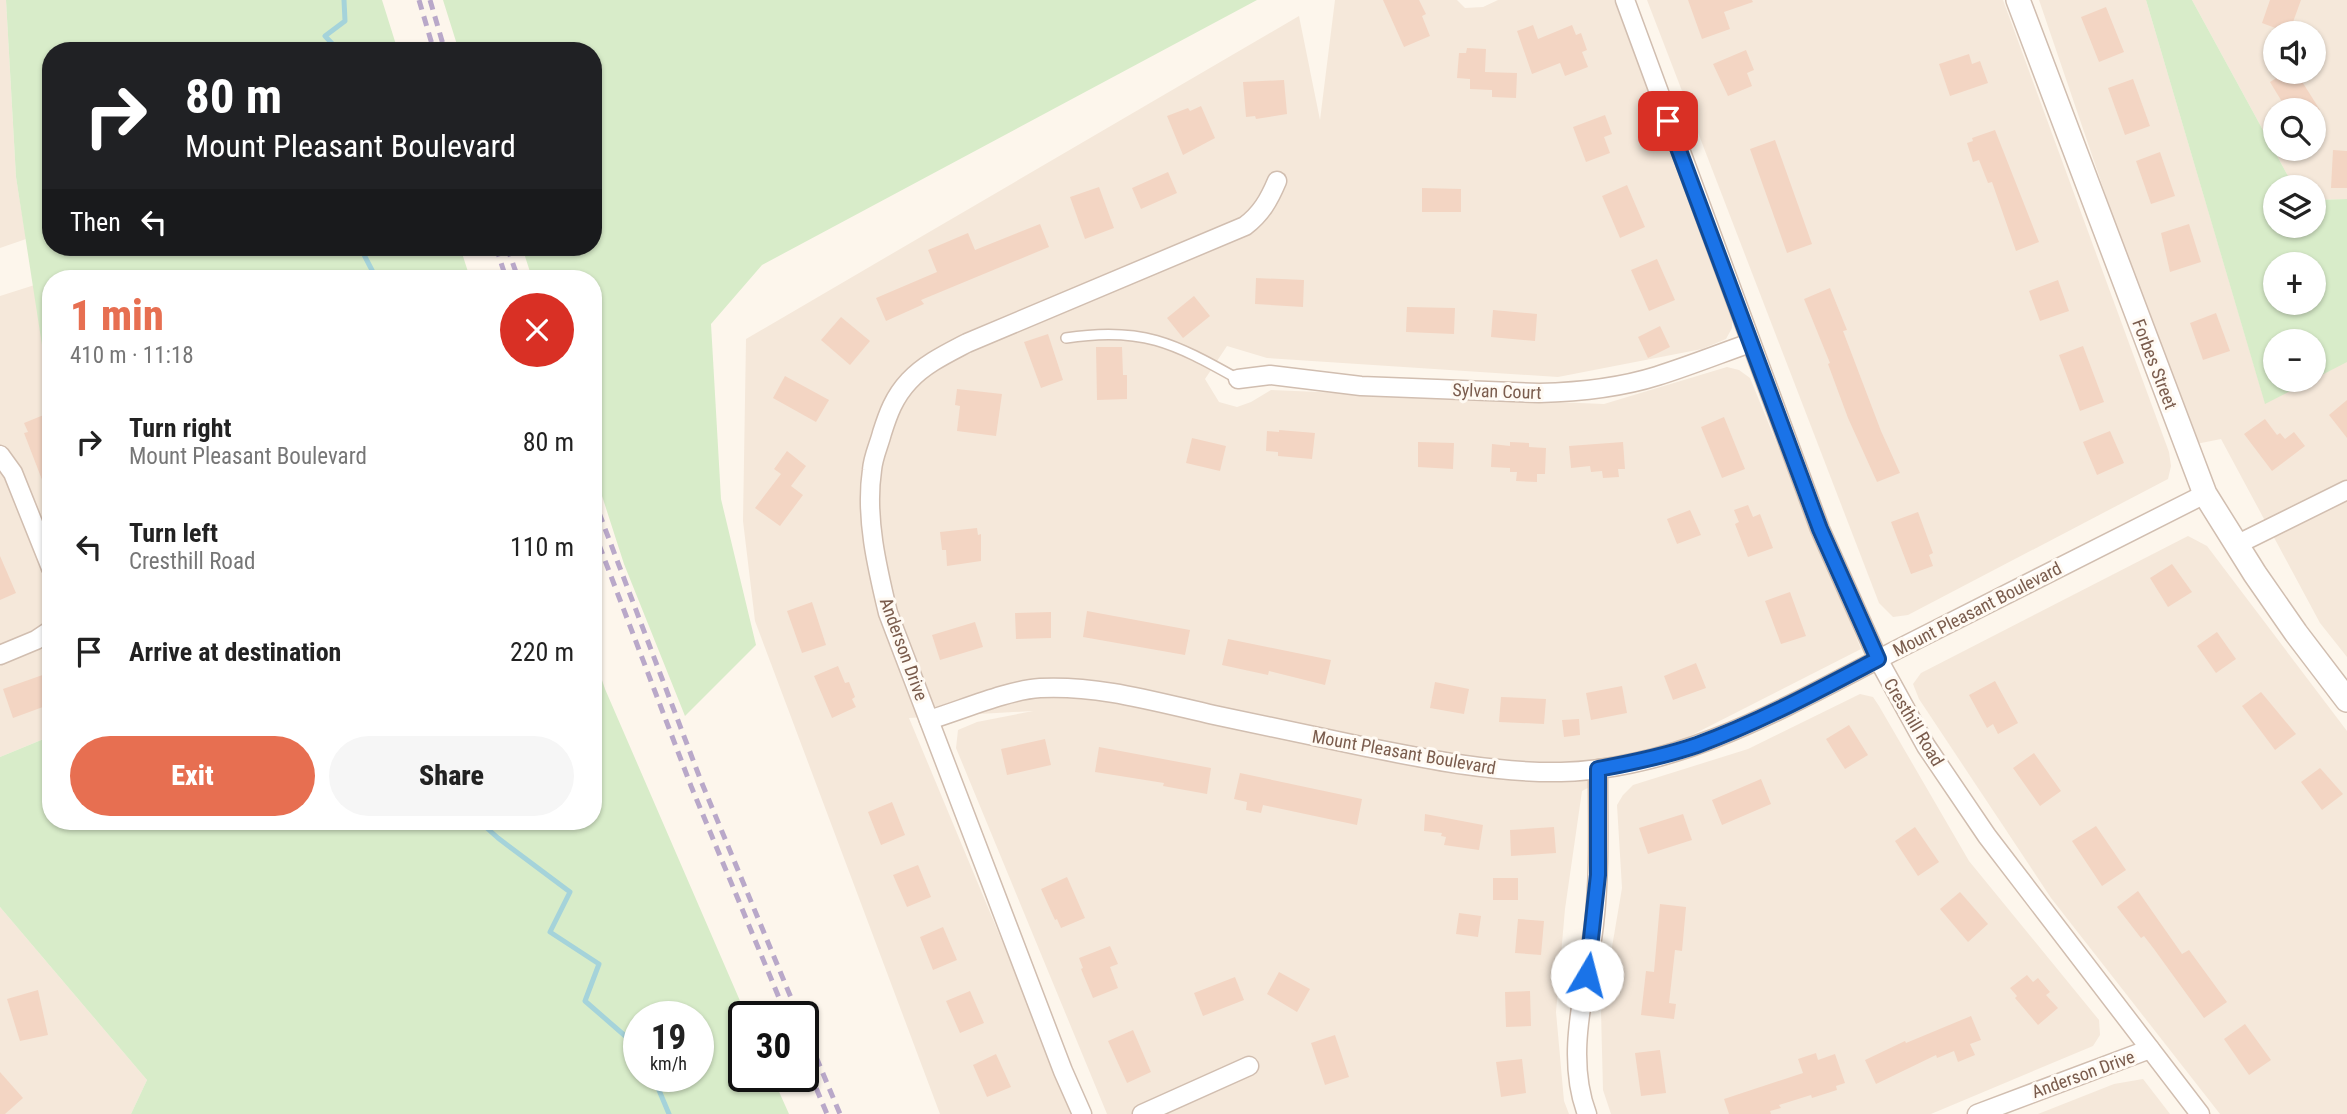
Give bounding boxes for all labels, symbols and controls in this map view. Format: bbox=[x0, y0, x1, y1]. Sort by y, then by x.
map controls bbox=[2263, 21, 2326, 392]
button: sound bbox=[2263, 21, 2326, 84]
text: 80 m bbox=[185, 68, 282, 125]
icon: right bbox=[70, 70, 161, 161]
pin bbox=[1638, 91, 1698, 151]
button: search bbox=[2263, 98, 2326, 161]
icon: arrive bbox=[1649, 102, 1687, 140]
text: Mount Pleasant Boulevard bbox=[185, 127, 516, 165]
button: layers bbox=[2263, 175, 2326, 238]
icon: left bbox=[135, 203, 173, 241]
text: Then bbox=[70, 207, 121, 237]
button: + bbox=[2263, 252, 2326, 315]
text: 1 min bbox=[70, 291, 164, 340]
button: close bbox=[500, 293, 574, 367]
street label: Forbes Street bbox=[2128, 316, 2182, 412]
button: − bbox=[2263, 329, 2326, 392]
text: 410 m · 11:18 bbox=[70, 342, 194, 369]
street label: Sylvan Court bbox=[1452, 379, 1542, 403]
text: Turn right bbox=[129, 413, 231, 443]
icon: right bbox=[70, 423, 108, 461]
text: 80 m bbox=[523, 427, 574, 457]
text: Mount Pleasant Boulevard bbox=[129, 443, 367, 470]
text: Turn left bbox=[129, 518, 218, 548]
icon: left bbox=[70, 528, 108, 566]
text: 110 m bbox=[510, 532, 574, 562]
text: Cresthill Road bbox=[129, 548, 255, 575]
street label: Mount Pleasant Boulevard bbox=[1889, 557, 2065, 661]
street label: Anderson Drive bbox=[876, 595, 932, 703]
icon: arrive bbox=[70, 633, 108, 671]
text: Arrive at destination bbox=[129, 637, 341, 667]
text: 220 m bbox=[510, 637, 574, 667]
street label: Cresthill Road bbox=[1880, 674, 1948, 770]
street label: Mount Pleasant Boulevard bbox=[1311, 725, 1497, 779]
button: Exit bbox=[70, 736, 315, 816]
button: Share bbox=[329, 736, 574, 816]
position arrow bbox=[1550, 938, 1624, 1012]
speed limit sign: 30 bbox=[728, 1001, 819, 1092]
text: 19 bbox=[651, 1017, 686, 1058]
street label: Anderson Drive bbox=[2029, 1046, 2137, 1102]
text: km/h bbox=[650, 1053, 687, 1074]

